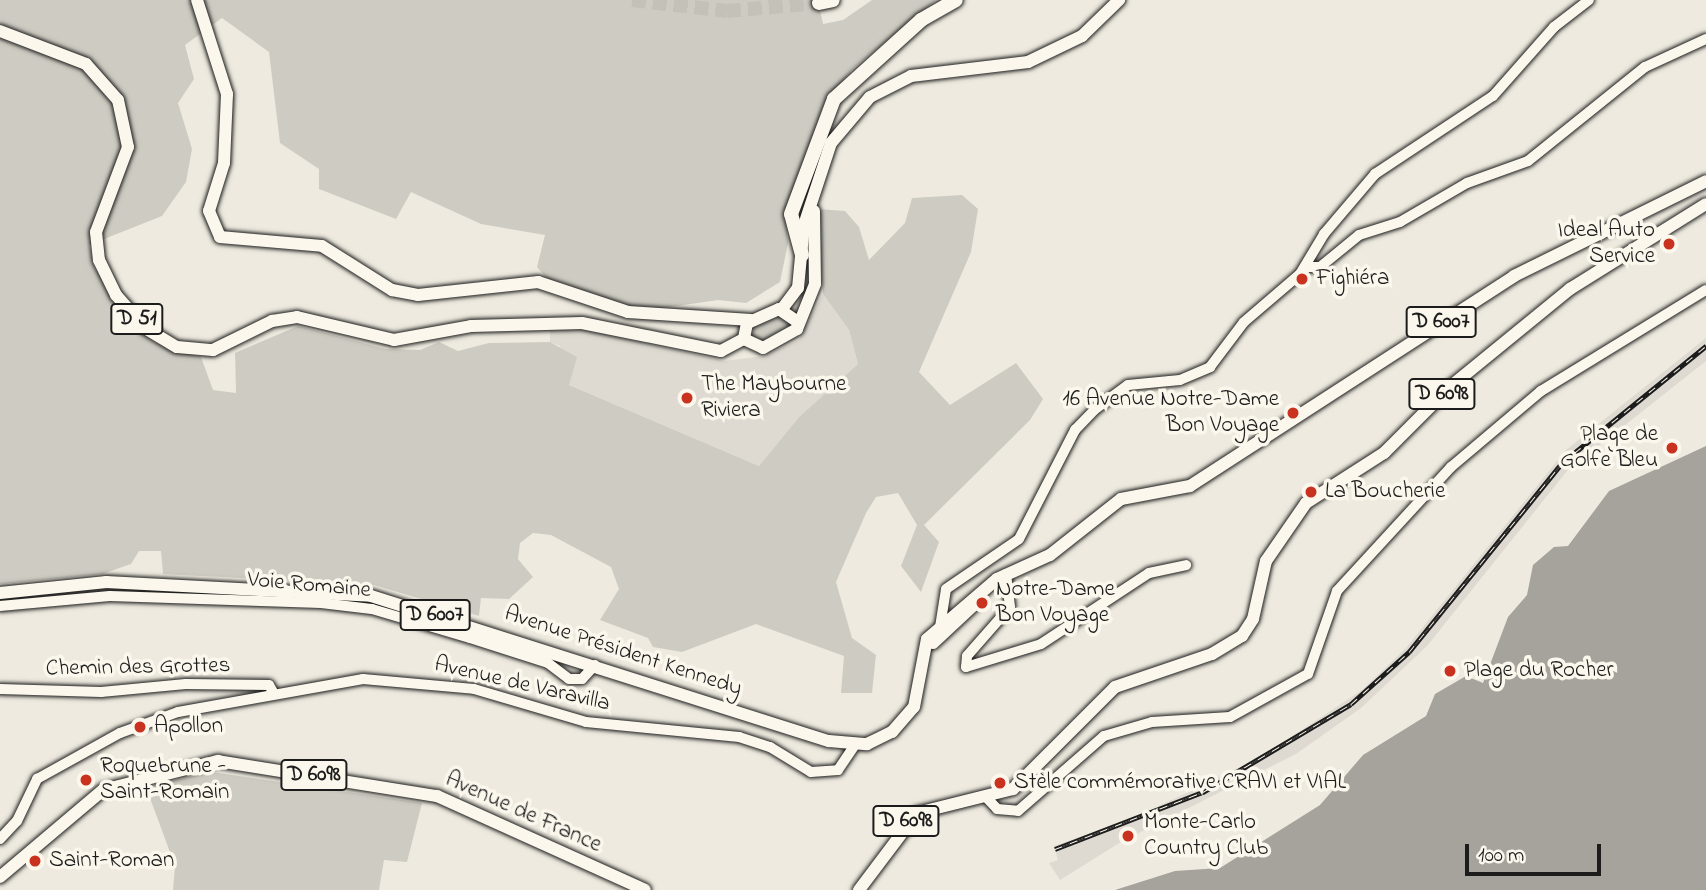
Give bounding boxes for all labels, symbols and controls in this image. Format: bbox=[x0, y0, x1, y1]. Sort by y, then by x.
place label: Ideal Auto Service bbox=[1557, 217, 1655, 271]
marker: Ideal Auto Service bbox=[1661, 236, 1677, 252]
place label: Fighiéra bbox=[1316, 265, 1389, 293]
marker: Fighiéra bbox=[1294, 271, 1310, 287]
road number: D 51 bbox=[109, 302, 165, 336]
road number: D 6007 bbox=[1404, 304, 1478, 340]
place label: The Maybourne Riviera bbox=[701, 371, 846, 425]
road number: D 6098 bbox=[1407, 376, 1477, 412]
place label: 16 Avenue Notre-Dame Bon Voyage bbox=[1063, 386, 1279, 440]
marker: The Maybourne Riviera bbox=[679, 390, 695, 406]
marker: 16 Avenue Notre-Dame Bon Voyage bbox=[1285, 405, 1301, 421]
place label: Plage de Golfe Bleu bbox=[1560, 421, 1658, 475]
marker: Plage de Golfe Bleu bbox=[1664, 440, 1680, 456]
place label: La Boucherie bbox=[1325, 478, 1445, 506]
marker: La Boucherie bbox=[1303, 484, 1319, 500]
street label: Voie Romaine bbox=[246, 567, 372, 605]
place label: Notre-Dame Bon Voyage bbox=[996, 576, 1115, 630]
marker: Notre-Dame Bon Voyage bbox=[974, 595, 990, 611]
road number: D 6007 bbox=[398, 598, 472, 632]
street label: Avenue Président Kennedy bbox=[501, 601, 745, 703]
street label: Avenue de Varavilla bbox=[431, 651, 613, 719]
street label: Chemin des Grottes bbox=[45, 653, 231, 683]
place label: Plage du Rocher bbox=[1464, 657, 1614, 685]
marker: Plage du Rocher bbox=[1442, 663, 1458, 679]
place label: Apollon bbox=[154, 713, 223, 741]
marker: Apollon bbox=[132, 719, 148, 735]
place label: Roquebrune - Saint-Romain bbox=[100, 753, 229, 807]
road number: D 6098 bbox=[279, 758, 349, 792]
street label: Avenue de France bbox=[441, 766, 605, 860]
place label: Stèle commémorative CRAVI et VIAL bbox=[1014, 769, 1346, 797]
marker: Roquebrune - Saint-Romain bbox=[78, 772, 94, 788]
marker: Stèle commémorative CRAVI et VIAL bbox=[992, 775, 1008, 791]
road number: D 6098 bbox=[871, 804, 941, 838]
place label: Monte-Carlo Country Club bbox=[1144, 809, 1268, 863]
marker: Monte-Carlo Country Club bbox=[1118, 826, 1138, 846]
scale bar bbox=[1468, 830, 1604, 874]
text: 100 m bbox=[1478, 841, 1524, 871]
place label: Saint-Roman bbox=[49, 847, 174, 875]
marker: Saint-Roman bbox=[27, 853, 43, 869]

